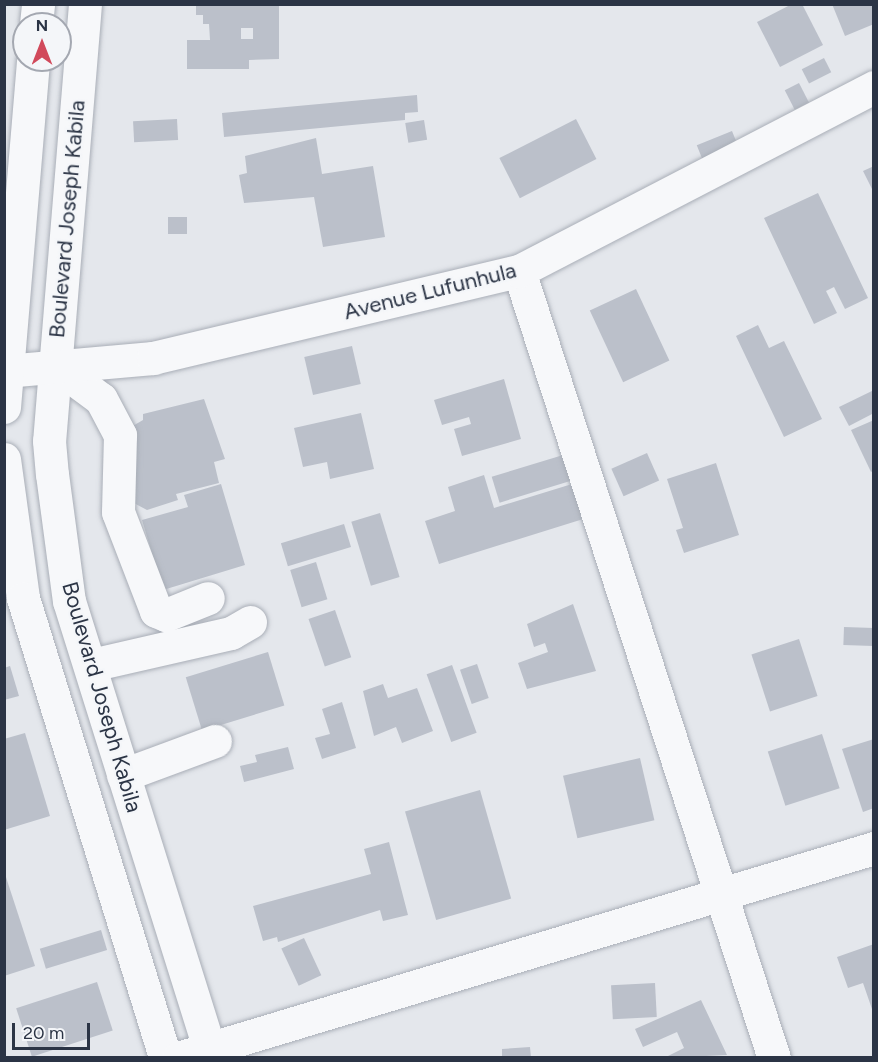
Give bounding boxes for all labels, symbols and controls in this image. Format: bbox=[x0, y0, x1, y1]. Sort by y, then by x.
north arrow bbox=[12, 12, 72, 72]
text: N bbox=[36, 16, 48, 35]
street label: Boulevard Joseph Kabila bbox=[43, 99, 91, 339]
street label: Avenue Lufunhula bbox=[341, 257, 519, 325]
street label: Boulevard Joseph Kabila bbox=[56, 579, 148, 815]
scale bar bbox=[15, 1011, 93, 1049]
text: 20 m bbox=[23, 1022, 64, 1044]

